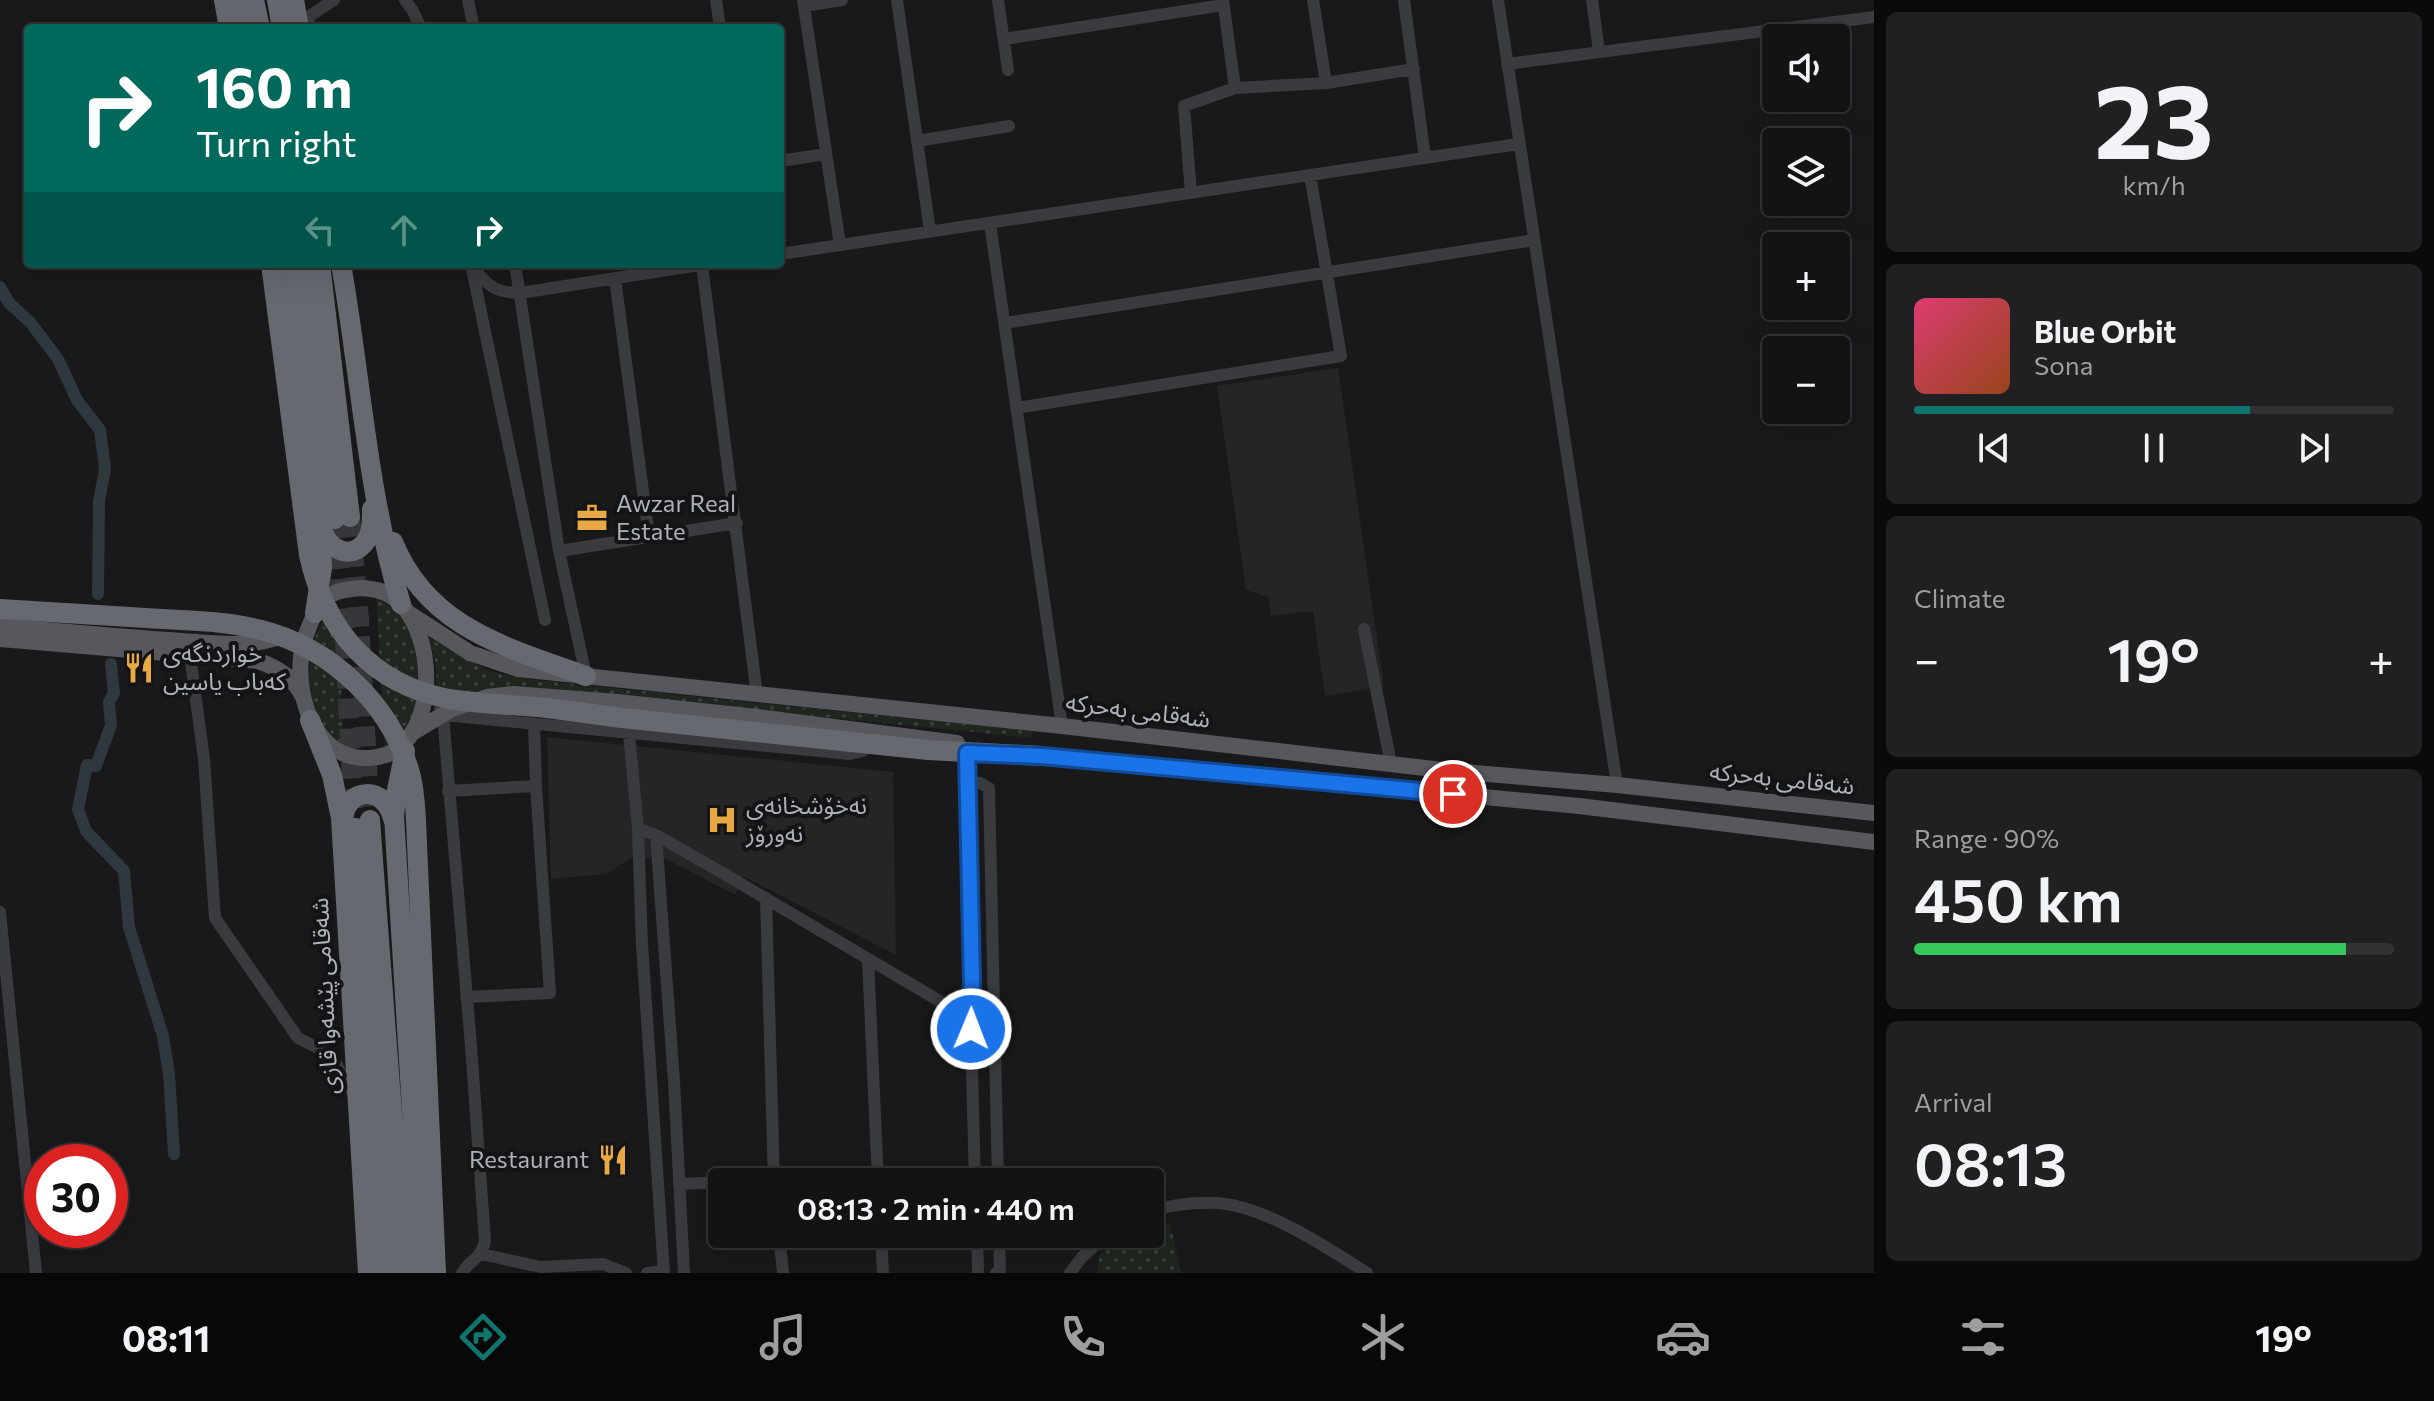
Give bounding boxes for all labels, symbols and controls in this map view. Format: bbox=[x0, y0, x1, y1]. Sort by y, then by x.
map controls bbox=[1762, 24, 1850, 424]
button: sound bbox=[1762, 24, 1850, 112]
text: 160 m bbox=[196, 51, 353, 120]
text: 23 bbox=[2094, 53, 2214, 180]
icon: right bbox=[64, 56, 168, 160]
text: Turn right bbox=[196, 120, 357, 164]
button: layers bbox=[1762, 128, 1850, 216]
text: km/h bbox=[2122, 169, 2186, 200]
icon: left bbox=[298, 208, 342, 252]
icon: ahead bbox=[382, 208, 426, 252]
icon: right bbox=[466, 208, 510, 252]
button: + bbox=[1762, 232, 1850, 320]
text: Blue Orbit bbox=[2034, 312, 2176, 349]
button: − bbox=[1762, 336, 1850, 424]
text: Sona bbox=[2034, 349, 2093, 380]
icon: previous bbox=[1972, 426, 2016, 470]
icon: pause bbox=[2132, 426, 2176, 470]
icon: next bbox=[2292, 426, 2336, 470]
place label: Awzar Real Estate bbox=[616, 488, 736, 545]
office icon: Awzar Real Estate bbox=[575, 501, 609, 535]
text: Climate bbox=[1914, 582, 2006, 613]
text: 19° bbox=[2107, 621, 2200, 694]
text: − bbox=[1914, 631, 1939, 685]
text: + bbox=[2368, 631, 2394, 685]
place label: خواردنگەی کەباب یاسین bbox=[163, 638, 287, 696]
restaurant icon: خواردنگەی کەباب یاسین bbox=[122, 651, 156, 685]
street label: شەقامی بەحرکە bbox=[1064, 686, 1212, 734]
street label: شەقامی بەحرکە bbox=[1708, 755, 1856, 801]
pin bbox=[1419, 760, 1487, 828]
icon: arrive bbox=[1431, 772, 1475, 816]
place label: نەخۆشخانەی نەورۆز bbox=[745, 790, 867, 848]
hospital icon: نەخۆشخانەی نەورۆز bbox=[705, 803, 739, 837]
text: Range · 90% bbox=[1914, 822, 2059, 853]
text: 450 km bbox=[1914, 861, 2123, 934]
street label: شەقامی پێشەوا قازی bbox=[304, 897, 345, 1095]
position arrow bbox=[929, 987, 1013, 1071]
text: Arrival bbox=[1914, 1086, 1993, 1117]
text: 08:13 bbox=[1914, 1125, 2067, 1198]
restaurant icon: Restaurant bbox=[596, 1143, 630, 1177]
speed limit sign: 30 bbox=[24, 1144, 128, 1248]
place label: Restaurant bbox=[469, 1144, 589, 1173]
text: 08:13 · 2 min · 440 m bbox=[797, 1189, 1075, 1226]
icon: directions bbox=[455, 1309, 511, 1365]
icon: music bbox=[755, 1309, 811, 1365]
icon: phone bbox=[1055, 1309, 1111, 1365]
icon: climate bbox=[1355, 1309, 1411, 1365]
icon: car bbox=[1655, 1309, 1711, 1365]
icon: filters bbox=[1955, 1309, 2011, 1365]
text: 08:11 bbox=[122, 1315, 210, 1359]
text: 19° bbox=[2255, 1315, 2312, 1359]

